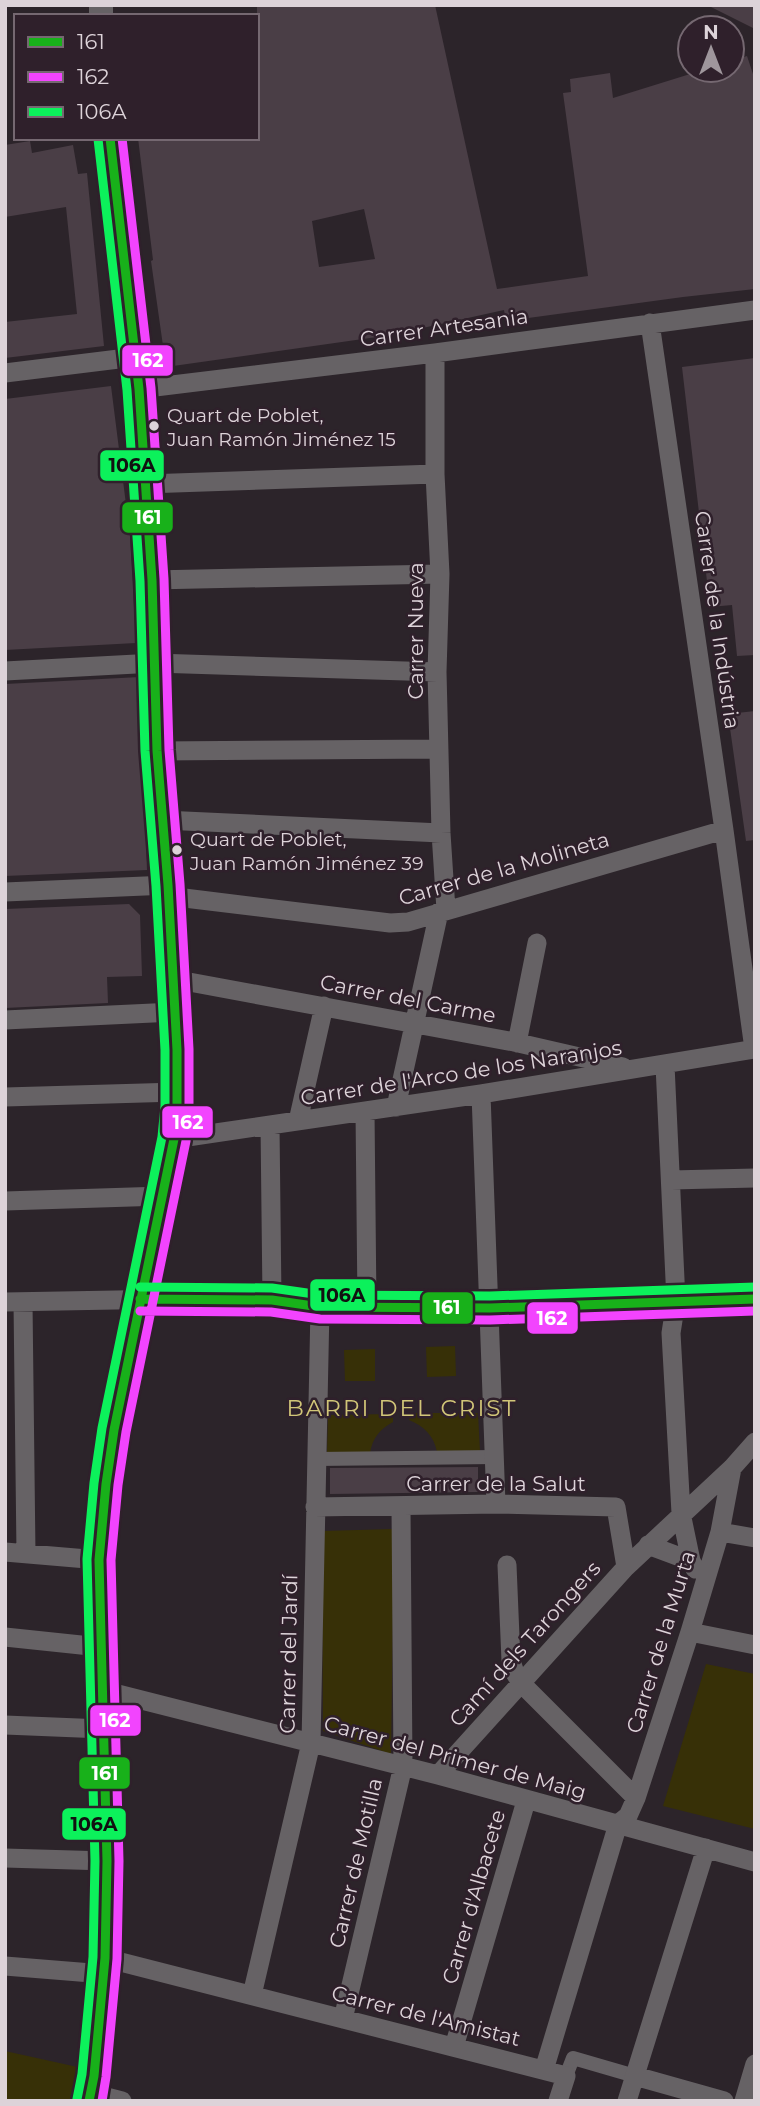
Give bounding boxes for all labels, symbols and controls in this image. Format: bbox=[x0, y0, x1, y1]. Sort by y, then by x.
legend bbox=[14, 14, 259, 140]
north arrow bbox=[676, 14, 746, 84]
text: N bbox=[703, 21, 719, 44]
text: 161 bbox=[77, 29, 105, 54]
text: 162 bbox=[77, 64, 109, 89]
text: 106A bbox=[77, 99, 127, 124]
street label: Carrer Artesania bbox=[358, 303, 530, 352]
line badge: 162 bbox=[121, 344, 174, 377]
text: 162 bbox=[133, 349, 163, 372]
place label: Quart de Poblet, Juan Ramón Jiménez 15 bbox=[166, 404, 396, 451]
marker: Quart de Poblet, Juan Ramón Jiménez 15 bbox=[147, 419, 161, 433]
line badge: 106A bbox=[99, 449, 165, 482]
text: 106A bbox=[108, 454, 156, 477]
line badge: 161 bbox=[121, 501, 174, 534]
text: 161 bbox=[135, 506, 162, 529]
street label: Carrer de la Indústria bbox=[690, 509, 745, 731]
street label: Carrer Nueva bbox=[403, 562, 428, 700]
street label: Carrer de la Molineta bbox=[396, 826, 612, 911]
place label: Quart de Poblet, Juan Ramón Jiménez 39 bbox=[189, 828, 424, 875]
marker: Quart de Poblet, Juan Ramón Jiménez 39 bbox=[170, 843, 184, 857]
street label: Carrer del Carme bbox=[318, 969, 498, 1028]
street label: Carrer de l'Arco de los Naranjos bbox=[299, 1035, 623, 1110]
line badge: 162 bbox=[161, 1105, 214, 1139]
text: 162 bbox=[173, 1111, 203, 1134]
line badge: 106A bbox=[309, 1278, 376, 1312]
text: 106A bbox=[318, 1284, 366, 1307]
line badge: 161 bbox=[421, 1291, 474, 1325]
text: 161 bbox=[434, 1296, 461, 1319]
line badge: 162 bbox=[526, 1301, 579, 1335]
text: 162 bbox=[537, 1307, 567, 1330]
district label: BARRI DEL CRIST bbox=[287, 1394, 517, 1422]
street label: Carrer de la Salut bbox=[406, 1471, 586, 1496]
street label: Carrer de la Murta bbox=[621, 1548, 700, 1736]
street label: Camí dels Tarongers bbox=[444, 1556, 605, 1732]
street label: Carrer del Jardí bbox=[275, 1573, 302, 1734]
line badge: 162 bbox=[89, 1704, 142, 1737]
text: 162 bbox=[100, 1709, 130, 1732]
street label: Carrer del Primer de Maig bbox=[321, 1710, 589, 1805]
line badge: 161 bbox=[78, 1756, 131, 1790]
text: 161 bbox=[92, 1762, 119, 1785]
street label: Carrer de Motilla bbox=[324, 1775, 387, 1950]
line badge: 106A bbox=[61, 1807, 127, 1841]
street label: Carrer d'Albacete bbox=[437, 1807, 510, 1987]
text: 106A bbox=[70, 1813, 118, 1836]
street label: Carrer de l'Amistat bbox=[329, 1980, 523, 2051]

